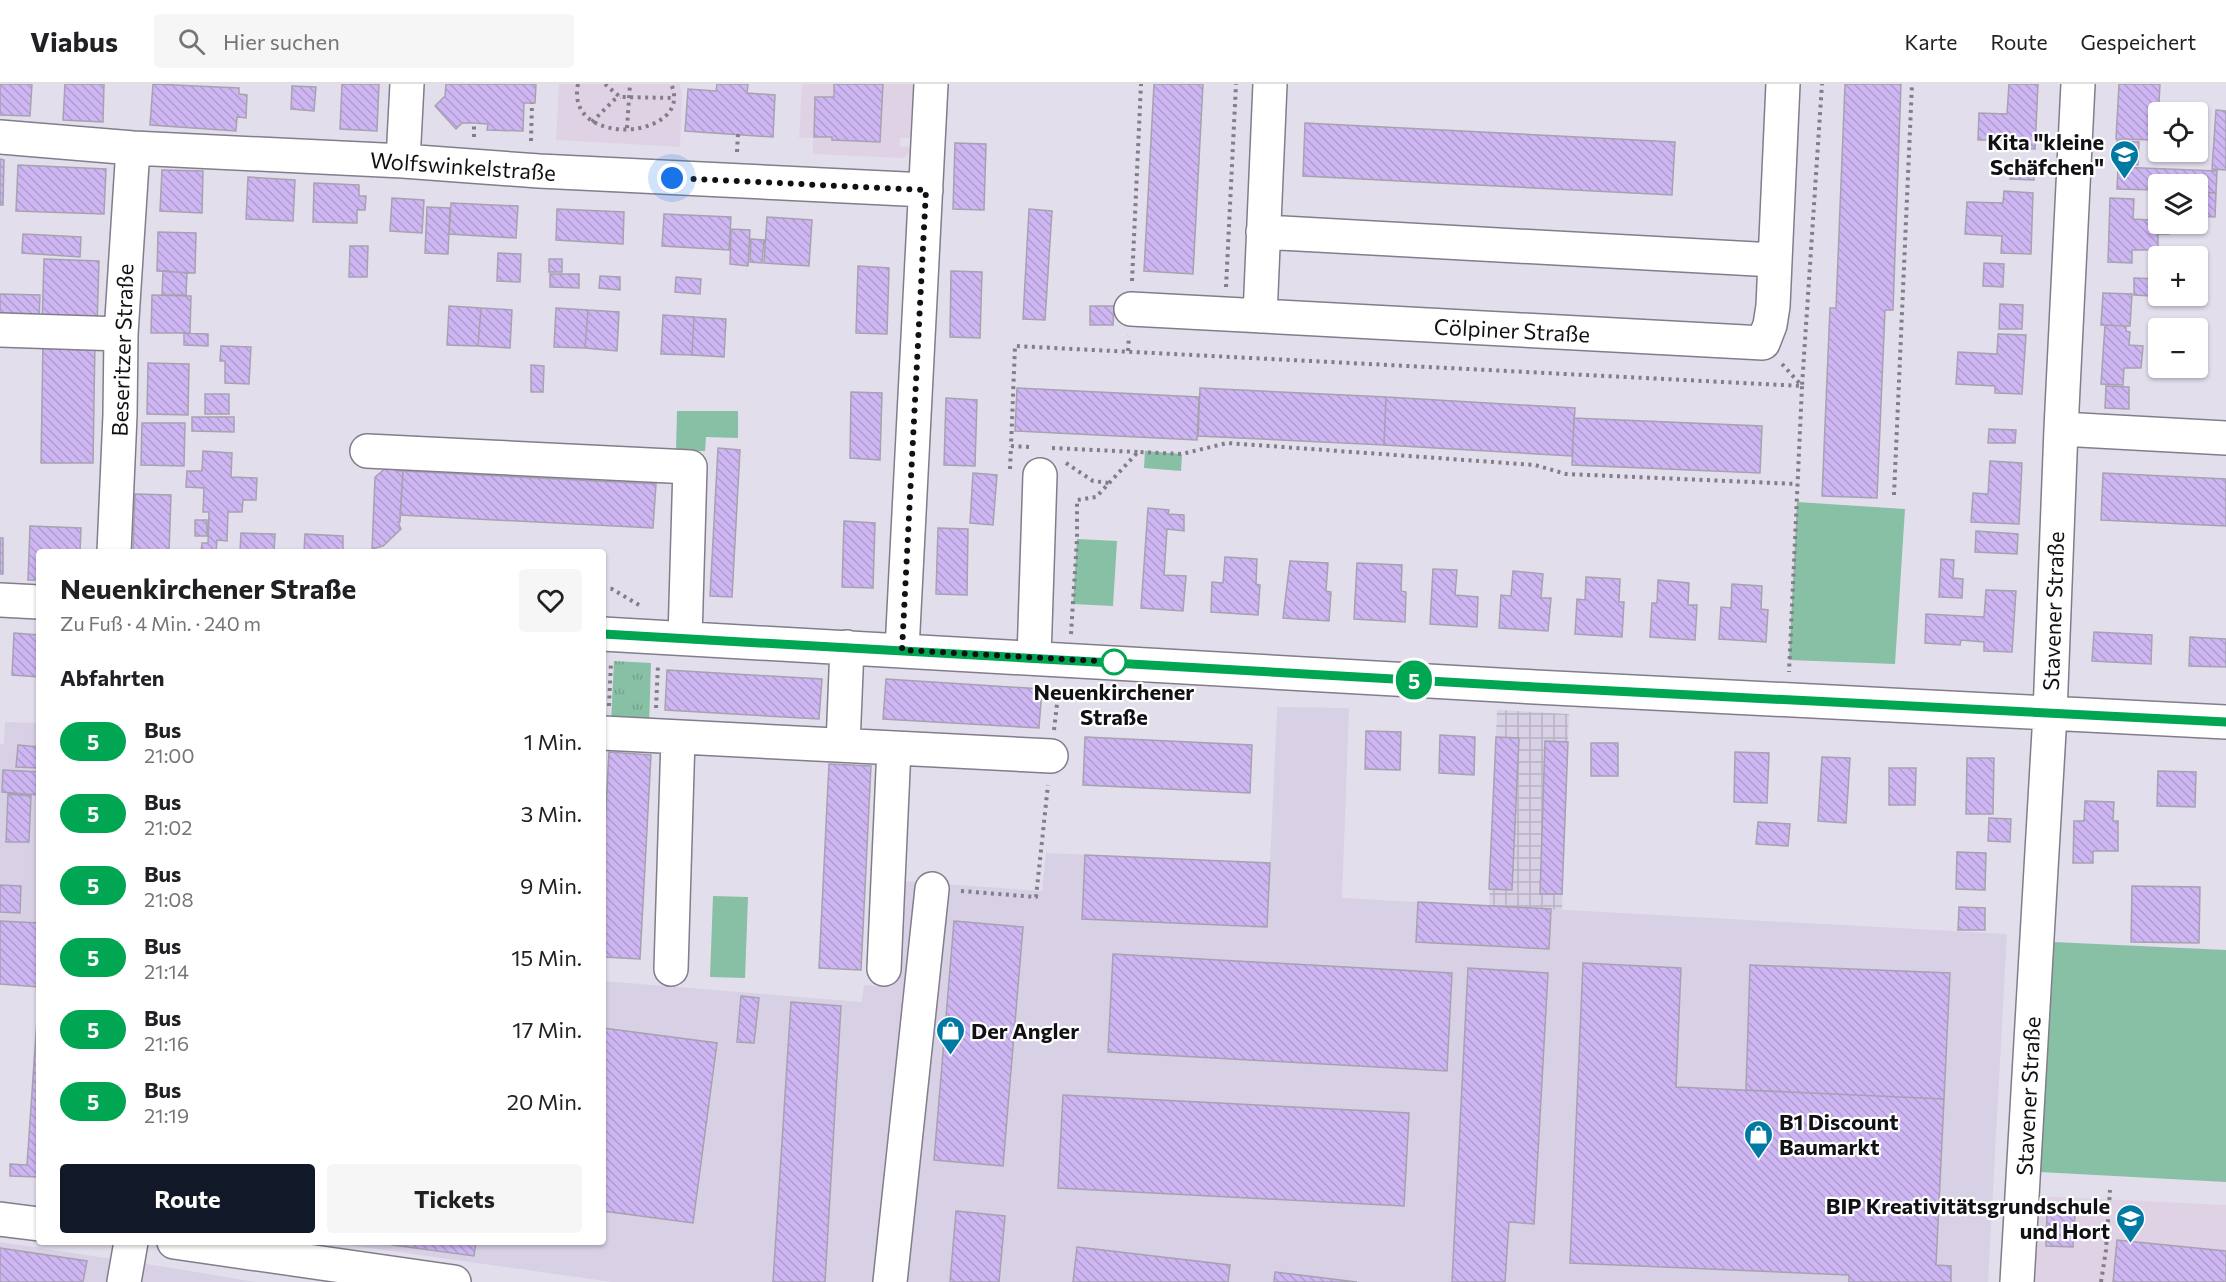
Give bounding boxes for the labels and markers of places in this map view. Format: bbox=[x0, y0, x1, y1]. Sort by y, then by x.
place label: Kita "kleine Schäfchen" bbox=[1987, 128, 2104, 180]
school or university icon: Kita "kleine Schäfchen" bbox=[2109, 138, 2141, 180]
marker: Neuenkirchener Straße bbox=[1101, 649, 1127, 675]
place label: Neuenkirchener Straße bbox=[1034, 678, 1194, 730]
shop icon: Der Angler bbox=[934, 1014, 966, 1056]
place label: Der Angler bbox=[971, 1017, 1079, 1044]
place label: B1 Discount Baumarkt bbox=[1779, 1108, 1899, 1160]
shop icon: B1 Discount Baumarkt bbox=[1742, 1118, 1774, 1160]
place label: BIP Kreativitätsgrundschule und Hort bbox=[1826, 1192, 2110, 1244]
school or university icon: BIP Kreativitätsgrundschule und Hort bbox=[2115, 1202, 2147, 1244]

